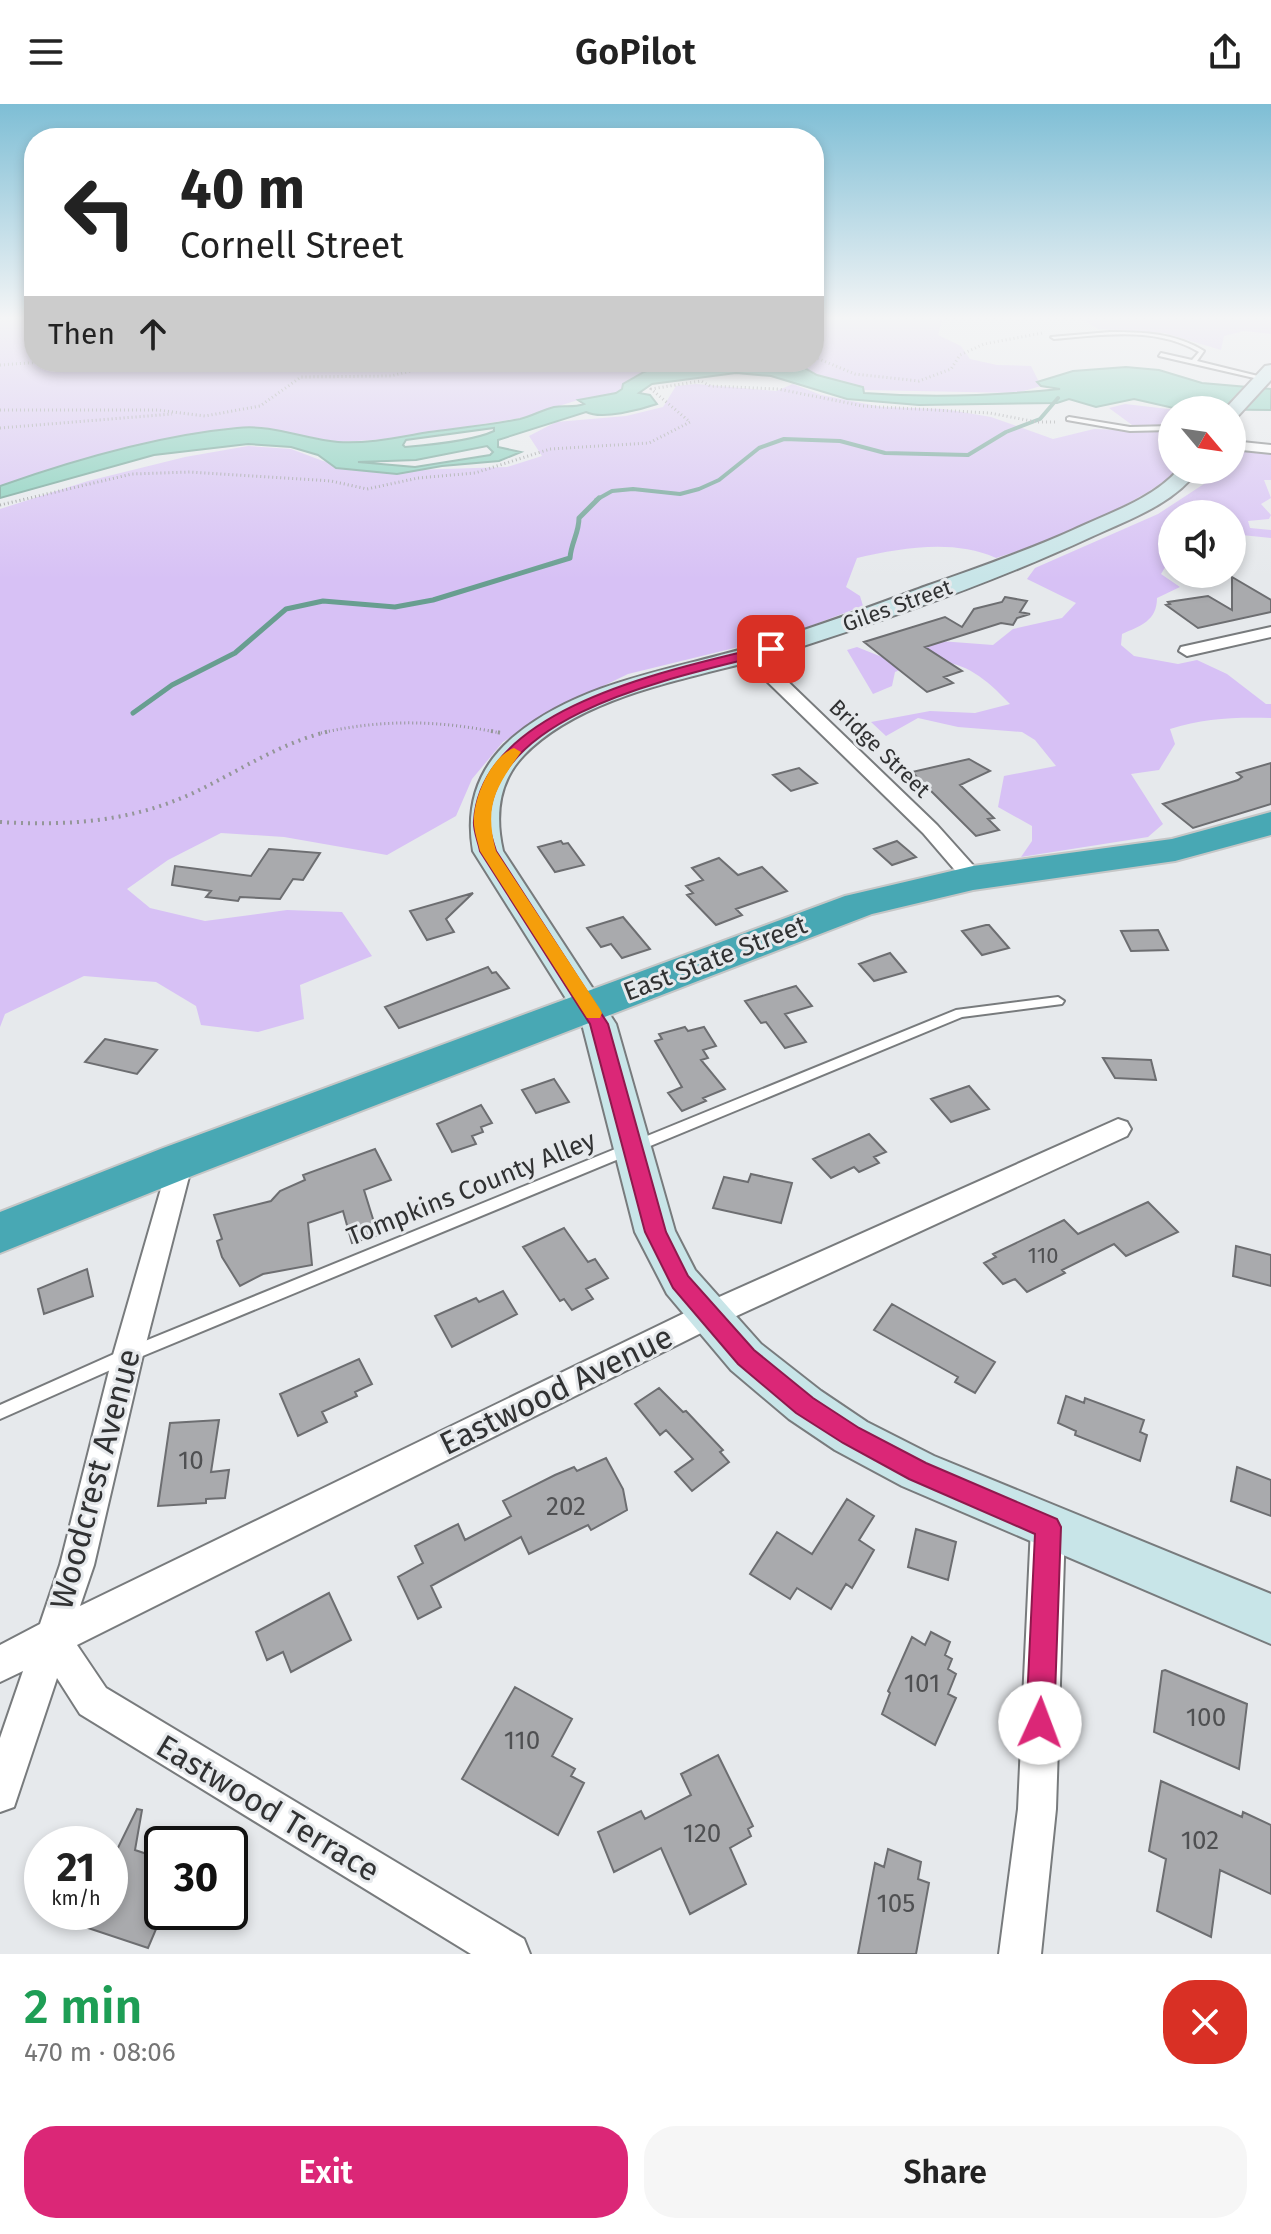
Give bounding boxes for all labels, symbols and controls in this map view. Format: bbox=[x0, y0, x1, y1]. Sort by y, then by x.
icon: menu bbox=[24, 30, 68, 74]
text: GoPilot bbox=[575, 30, 696, 74]
icon: share bbox=[1203, 30, 1247, 74]
text: 40 m bbox=[180, 156, 305, 223]
icon: left bbox=[48, 160, 152, 264]
text: Cornell Street bbox=[180, 224, 403, 268]
icon: ahead bbox=[131, 312, 175, 356]
text: Then bbox=[48, 316, 115, 352]
north arrow bbox=[1158, 396, 1246, 484]
map controls bbox=[1158, 396, 1246, 588]
button: sound bbox=[1158, 500, 1246, 588]
street label: Giles Street bbox=[839, 573, 955, 638]
pin bbox=[737, 615, 805, 683]
icon: arrive bbox=[749, 627, 793, 671]
street label: Bridge Street bbox=[824, 694, 936, 803]
street label: East State Street bbox=[619, 909, 812, 1008]
street label: Tompkins County Alley bbox=[342, 1124, 600, 1253]
house number: 110 bbox=[1027, 1242, 1059, 1269]
street label: Eastwood Avenue bbox=[433, 1317, 679, 1463]
street label: Woodcrest Avenue bbox=[42, 1345, 148, 1613]
house number: 10 bbox=[178, 1445, 204, 1476]
house number: 202 bbox=[546, 1491, 586, 1522]
house number: 101 bbox=[904, 1668, 940, 1699]
position arrow bbox=[998, 1681, 1082, 1765]
house number: 100 bbox=[1186, 1702, 1226, 1733]
house number: 110 bbox=[504, 1725, 540, 1756]
street label: Eastwood Terrace bbox=[150, 1726, 386, 1890]
house number: 120 bbox=[683, 1818, 721, 1849]
house number: 102 bbox=[1181, 1825, 1219, 1856]
speed limit sign: 30 bbox=[144, 1826, 248, 1930]
text: 21 bbox=[57, 1844, 95, 1892]
text: km/h bbox=[51, 1886, 101, 1910]
house number: 105 bbox=[877, 1888, 915, 1919]
text: 2 min bbox=[24, 1978, 142, 2036]
button: close bbox=[1163, 1980, 1247, 2064]
text: 470 m · 08:06 bbox=[24, 2037, 176, 2068]
button: Exit bbox=[24, 2126, 628, 2218]
button: Share bbox=[644, 2126, 1247, 2218]

